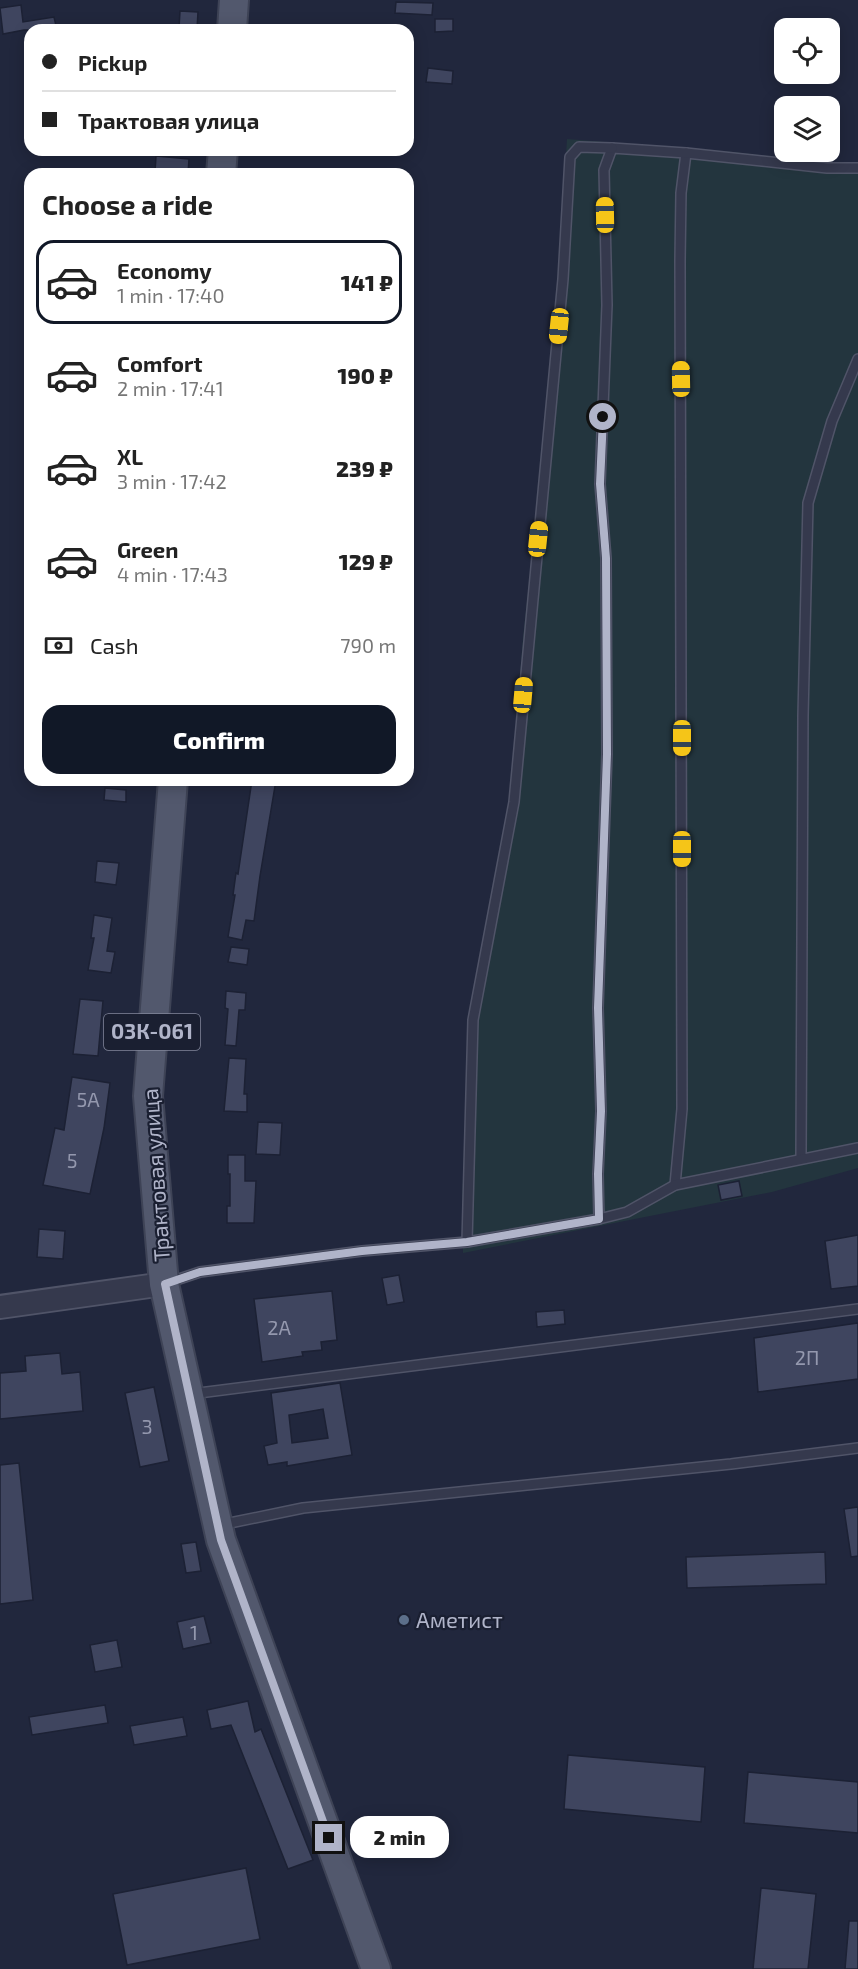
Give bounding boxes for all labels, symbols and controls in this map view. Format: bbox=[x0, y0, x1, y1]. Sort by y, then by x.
map controls bbox=[774, 18, 840, 162]
button: locate bbox=[774, 18, 840, 84]
text: Pickup bbox=[78, 49, 147, 75]
button: layers bbox=[774, 96, 840, 162]
text: Трактовая улица bbox=[78, 107, 259, 133]
text: Choose a ride bbox=[42, 188, 213, 220]
car bbox=[596, 197, 614, 233]
icon: car bbox=[45, 255, 99, 309]
text: Economy bbox=[117, 257, 212, 283]
text: 141 ₽ bbox=[341, 269, 393, 295]
text: 1 min · 17:40 bbox=[117, 283, 224, 307]
car bbox=[548, 307, 570, 345]
icon: car bbox=[45, 348, 99, 402]
text: Comfort bbox=[117, 350, 202, 376]
car bbox=[672, 361, 690, 397]
text: 190 ₽ bbox=[338, 362, 393, 388]
text: 2 min · 17:41 bbox=[117, 376, 224, 400]
route start bbox=[589, 403, 616, 430]
icon: car bbox=[45, 441, 99, 495]
text: XL bbox=[117, 443, 143, 469]
text: 239 ₽ bbox=[336, 455, 393, 481]
text: 3 min · 17:42 bbox=[117, 469, 227, 493]
car bbox=[527, 520, 549, 558]
icon: car bbox=[45, 534, 99, 588]
text: Green bbox=[117, 536, 179, 562]
text: 129 ₽ bbox=[339, 548, 393, 574]
text: 4 min · 17:43 bbox=[117, 562, 228, 586]
icon: cash bbox=[42, 629, 75, 662]
text: Cash bbox=[90, 632, 139, 658]
text: 790 m bbox=[340, 633, 396, 657]
car bbox=[512, 676, 534, 714]
button: Confirm bbox=[42, 705, 396, 774]
car bbox=[673, 720, 691, 756]
car bbox=[673, 831, 691, 867]
road number: 03К-061 bbox=[104, 1014, 200, 1050]
house number: 5А bbox=[76, 1087, 100, 1111]
street label: Трактовая улица bbox=[136, 1088, 175, 1262]
house number: 5 bbox=[67, 1148, 77, 1172]
house number: 2А bbox=[267, 1315, 291, 1339]
house number: 2П bbox=[795, 1345, 819, 1369]
house number: 3 bbox=[141, 1414, 153, 1438]
place label: Аметист bbox=[416, 1606, 503, 1632]
marker: Аметист bbox=[397, 1613, 411, 1627]
house number: 1 bbox=[190, 1620, 198, 1644]
callout: 2 min bbox=[350, 1817, 449, 1859]
route end bbox=[315, 1824, 342, 1851]
text: 2 min bbox=[374, 1825, 425, 1849]

